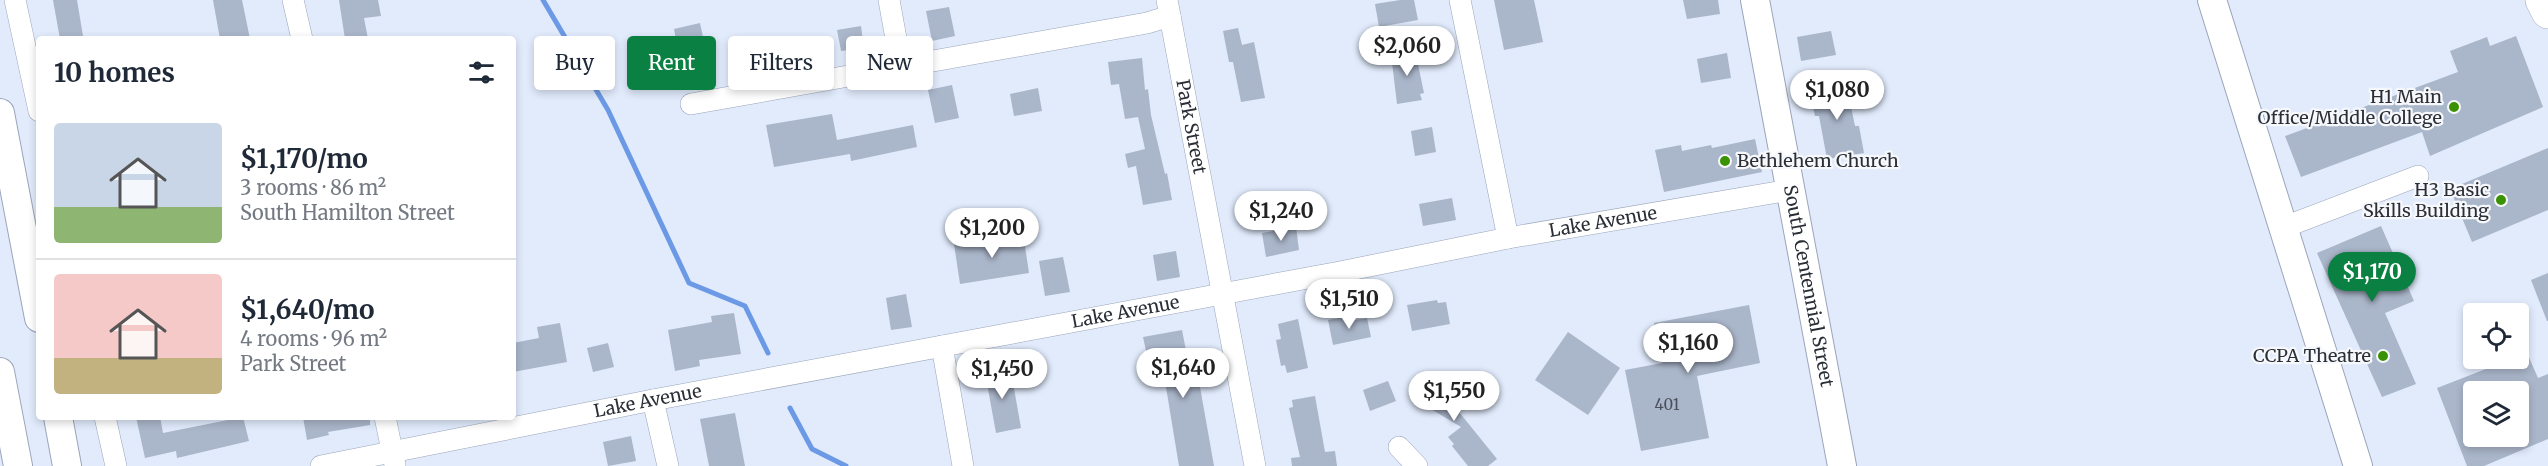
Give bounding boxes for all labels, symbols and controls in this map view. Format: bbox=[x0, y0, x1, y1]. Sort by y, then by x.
pin: $2,060 bbox=[1358, 26, 1456, 77]
text: $2,060 bbox=[1373, 33, 1441, 58]
chip: Buy bbox=[534, 36, 615, 90]
chip: Rent bbox=[627, 36, 716, 90]
chip: Filters bbox=[728, 36, 834, 90]
chip: New bbox=[846, 36, 933, 90]
text: 10 homes bbox=[54, 56, 175, 89]
icon: filters bbox=[465, 56, 498, 89]
pin: $1,080 bbox=[1788, 70, 1886, 121]
street label: Park Street bbox=[1171, 77, 1212, 176]
text: $1,080 bbox=[1804, 77, 1870, 102]
place label: H1 Main Office/Middle College bbox=[2258, 85, 2442, 129]
marker: H1 Main Office/Middle College bbox=[2447, 100, 2461, 114]
text: $1,170/mo bbox=[240, 142, 368, 175]
icon: home bbox=[102, 147, 174, 219]
place label: Bethlehem Church bbox=[1737, 149, 1899, 172]
marker: Bethlehem Church bbox=[1718, 154, 1732, 168]
text: 3 rooms · 86 m² bbox=[240, 175, 386, 200]
place label: H3 Basic Skills Building bbox=[2363, 178, 2489, 222]
street label: South Centennial Street bbox=[1779, 183, 1839, 389]
pin: $1,240 bbox=[1232, 191, 1330, 242]
marker: H3 Basic Skills Building bbox=[2494, 193, 2508, 207]
text: $1,240 bbox=[1248, 198, 1314, 223]
text: South Hamilton Street bbox=[240, 200, 455, 225]
street label: Lake Avenue bbox=[1547, 201, 1659, 242]
pin: $1,200 bbox=[943, 208, 1041, 259]
text: $1,200 bbox=[959, 215, 1025, 240]
pin: $1,170 bbox=[2323, 252, 2421, 303]
text: $1,170 bbox=[2342, 259, 2402, 284]
pin: $1,510 bbox=[1300, 279, 1398, 330]
text: $1,510 bbox=[1319, 286, 1379, 311]
street label: Lake Avenue bbox=[1069, 290, 1181, 333]
text: $1,640/mo bbox=[240, 293, 374, 326]
icon: home bbox=[102, 298, 174, 370]
map controls bbox=[2463, 303, 2529, 447]
button: locate bbox=[2463, 303, 2529, 369]
pin: $1,160 bbox=[1639, 323, 1737, 374]
text: 4 rooms · 96 m² bbox=[240, 326, 387, 351]
text: $1,160 bbox=[1657, 330, 1719, 355]
place label: CCPA Theatre bbox=[2253, 344, 2371, 367]
pin: $1,640 bbox=[1134, 348, 1232, 399]
pin: $1,450 bbox=[953, 349, 1051, 400]
marker: CCPA Theatre bbox=[2376, 349, 2390, 363]
text: Park Street bbox=[240, 351, 346, 376]
text: $1,640 bbox=[1150, 355, 1216, 380]
text: $1,450 bbox=[970, 356, 1034, 381]
pin: $1,550 bbox=[1405, 371, 1503, 422]
text: $1,550 bbox=[1423, 378, 1486, 403]
street label: Lake Avenue bbox=[592, 379, 703, 423]
button: layers bbox=[2463, 381, 2529, 447]
house number: 401 bbox=[1655, 395, 1680, 414]

